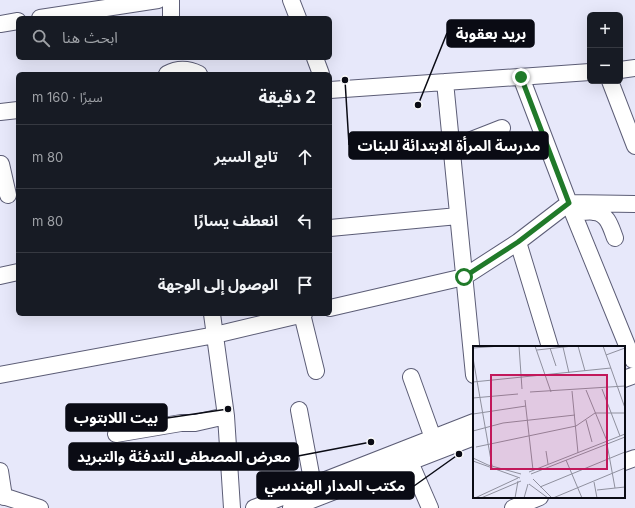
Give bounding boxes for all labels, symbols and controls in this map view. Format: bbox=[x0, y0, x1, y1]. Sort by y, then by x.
map controls bbox=[587, 12, 623, 84]
button: + bbox=[587, 12, 623, 48]
search box bbox=[16, 16, 332, 60]
callout: بريد بعقوبة bbox=[447, 20, 534, 47]
text: بريد بعقوبة bbox=[456, 24, 526, 43]
icon: search bbox=[30, 27, 52, 49]
text: ابحث هنا bbox=[62, 28, 118, 47]
button: − bbox=[587, 48, 623, 84]
route end bbox=[512, 68, 530, 86]
text: 2 دقيقة bbox=[258, 87, 316, 107]
text: سيرًا · 160 m bbox=[32, 89, 103, 105]
callout: مدرسة المرأة الابتدائة للبنات bbox=[349, 132, 548, 159]
text: مدرسة المرأة الابتدائة للبنات bbox=[357, 136, 541, 155]
icon: ahead bbox=[294, 146, 316, 168]
text: تابع السير bbox=[214, 147, 278, 166]
text: 80 m bbox=[32, 149, 63, 165]
icon: left bbox=[294, 210, 316, 232]
text: انعطف يسارًا bbox=[194, 211, 278, 230]
text: 80 m bbox=[32, 213, 63, 229]
route start bbox=[455, 268, 473, 286]
icon: arrive bbox=[294, 274, 316, 296]
text: الوصول إلى الوجهة bbox=[158, 275, 278, 294]
inset map bbox=[473, 346, 625, 498]
callout: بيت اللابتوب bbox=[66, 404, 167, 431]
text: بيت اللابتوب bbox=[74, 408, 158, 427]
callout: معرض المصطفى للتدفئة والتبريد bbox=[69, 443, 298, 470]
text: معرض المصطفى للتدفئة والتبريد bbox=[77, 447, 291, 466]
callout: مكتب المدار الهندسي bbox=[257, 472, 414, 499]
text: مكتب المدار الهندسي bbox=[264, 476, 406, 497]

